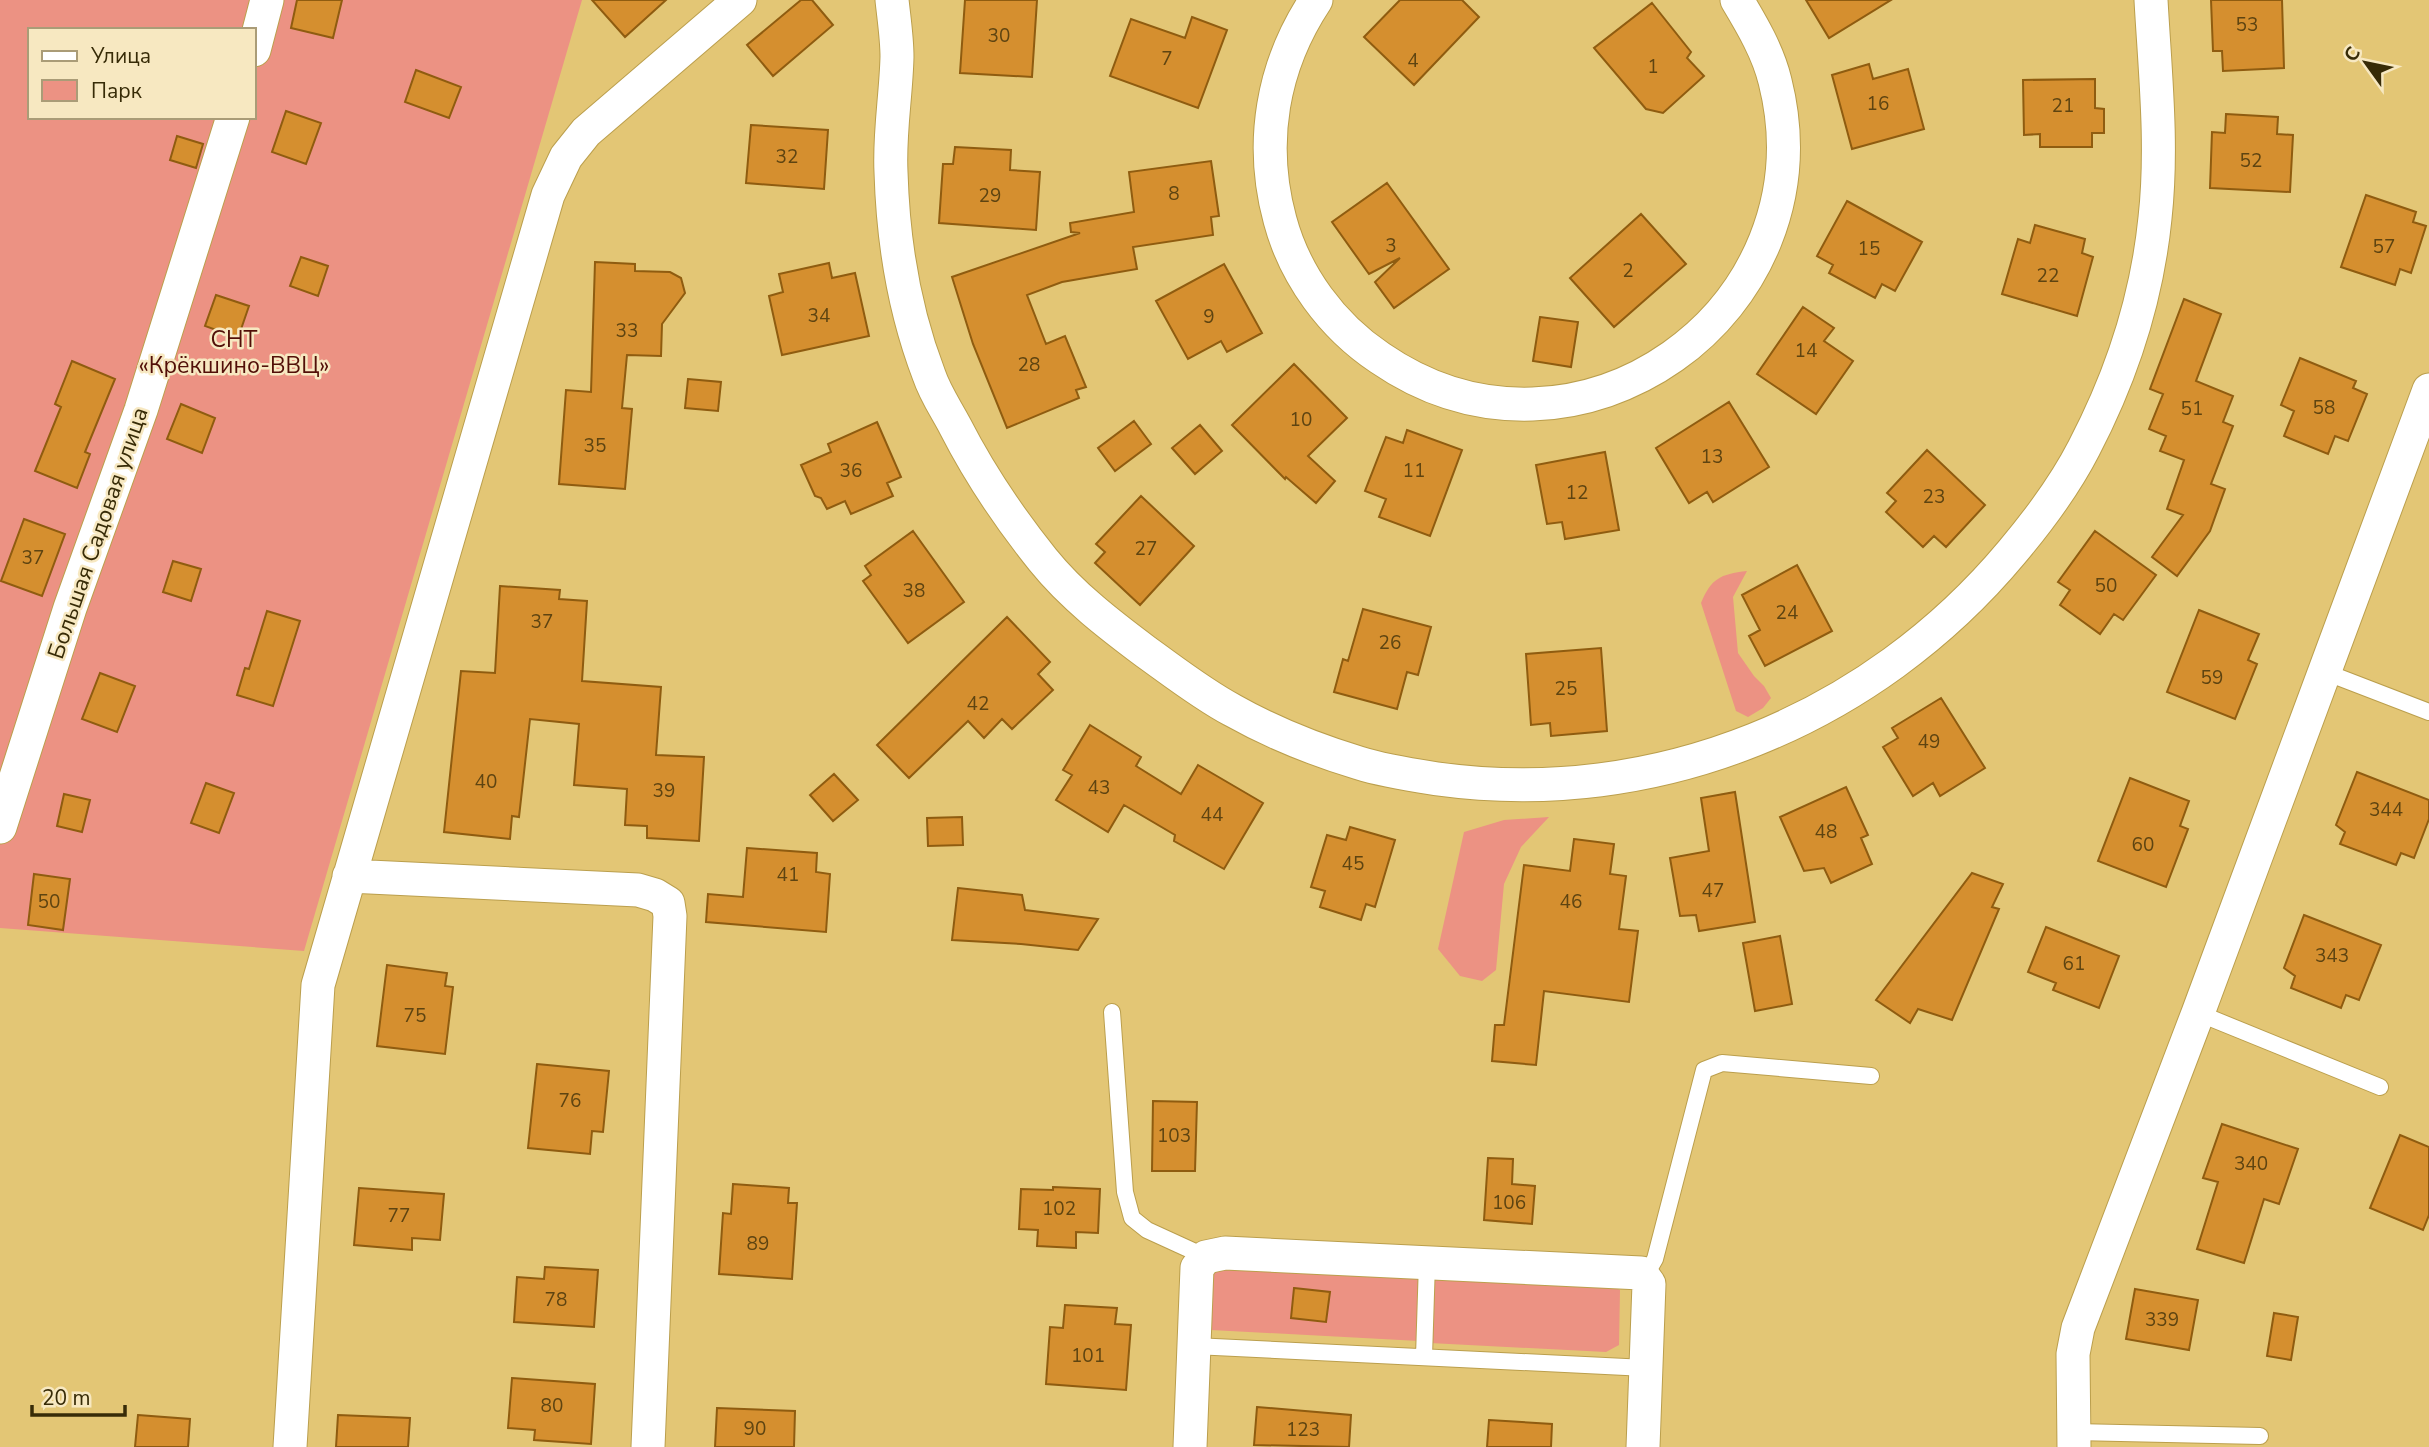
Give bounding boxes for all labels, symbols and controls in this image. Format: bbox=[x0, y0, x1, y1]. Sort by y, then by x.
house number: 53 bbox=[2236, 12, 2258, 38]
house number: 30 bbox=[988, 23, 1010, 49]
legend bbox=[28, 28, 256, 119]
north arrow bbox=[2331, 28, 2401, 98]
text: Улица bbox=[90, 42, 151, 70]
text: С bbox=[2338, 42, 2367, 67]
house number: 7 bbox=[1161, 46, 1173, 72]
house number: 4 bbox=[1407, 48, 1419, 74]
house number: 1 bbox=[1647, 54, 1659, 80]
text: Парк bbox=[91, 77, 143, 105]
house number: 16 bbox=[1867, 91, 1889, 117]
house number: 21 bbox=[2052, 93, 2074, 119]
house number: 32 bbox=[776, 144, 798, 170]
house number: 52 bbox=[2240, 148, 2262, 174]
house number: 8 bbox=[1168, 181, 1180, 207]
house number: 29 bbox=[979, 183, 1001, 209]
house number: 3 bbox=[1385, 233, 1397, 259]
house number: 57 bbox=[2373, 234, 2395, 260]
house number: 15 bbox=[1858, 236, 1880, 262]
house number: 2 bbox=[1622, 258, 1634, 284]
house number: 22 bbox=[2037, 263, 2059, 289]
house number: 34 bbox=[808, 303, 830, 329]
house number: 9 bbox=[1203, 304, 1215, 330]
house number: 33 bbox=[616, 318, 638, 344]
park label: СНТ «Крёкшино-ВВЦ» bbox=[139, 324, 329, 381]
house number: 14 bbox=[1795, 338, 1817, 364]
house number: 28 bbox=[1018, 352, 1040, 378]
house number: 58 bbox=[2313, 395, 2335, 421]
house number: 51 bbox=[2181, 396, 2203, 422]
street label: Большая Садовая улица bbox=[40, 403, 156, 663]
house number: 10 bbox=[1290, 407, 1312, 433]
house number: 35 bbox=[584, 433, 606, 459]
house number: 13 bbox=[1701, 444, 1723, 470]
house number: 36 bbox=[840, 458, 862, 484]
house number: 11 bbox=[1403, 458, 1425, 484]
house number: 12 bbox=[1566, 480, 1588, 506]
house number: 23 bbox=[1923, 484, 1945, 510]
house number: 27 bbox=[1135, 536, 1157, 562]
house number: 37 bbox=[22, 545, 44, 571]
house number: 50 bbox=[2095, 573, 2117, 599]
house number: 38 bbox=[903, 578, 925, 604]
house number: 24 bbox=[1776, 600, 1798, 626]
house number: 37 bbox=[531, 609, 553, 635]
house number: 26 bbox=[1379, 630, 1401, 656]
house number: 59 bbox=[2201, 665, 2223, 691]
house number: 25 bbox=[1555, 676, 1577, 702]
house number: 42 bbox=[967, 691, 989, 717]
house number: 49 bbox=[1918, 729, 1940, 755]
house number: 40 bbox=[475, 769, 497, 795]
house number: 43 bbox=[1088, 775, 1110, 801]
house number: 39 bbox=[653, 778, 675, 804]
house number: 344 bbox=[2369, 797, 2403, 823]
house number: 44 bbox=[1201, 802, 1223, 828]
house number: 48 bbox=[1815, 819, 1837, 845]
house number: 60 bbox=[2132, 832, 2154, 858]
house number: 45 bbox=[1342, 851, 1364, 877]
house number: 41 bbox=[777, 862, 799, 888]
house number: 47 bbox=[1702, 878, 1724, 904]
house number: 50 bbox=[38, 889, 60, 915]
house number: 46 bbox=[1560, 889, 1582, 915]
house number: 343 bbox=[2315, 943, 2349, 969]
house number: 61 bbox=[2063, 951, 2085, 977]
house number: 75 bbox=[404, 1003, 426, 1029]
house number: 76 bbox=[559, 1088, 581, 1114]
house number: 103 bbox=[1157, 1123, 1191, 1149]
house number: 340 bbox=[2234, 1151, 2268, 1177]
house number: 106 bbox=[1492, 1190, 1526, 1216]
house number: 102 bbox=[1042, 1196, 1076, 1222]
house number: 77 bbox=[388, 1203, 410, 1229]
house number: 89 bbox=[747, 1231, 769, 1257]
house number: 78 bbox=[545, 1287, 567, 1313]
house number: 339 bbox=[2145, 1307, 2179, 1333]
house number: 101 bbox=[1071, 1343, 1105, 1369]
scale bar bbox=[32, 1374, 124, 1418]
text: 20 m bbox=[42, 1384, 91, 1412]
house number: 80 bbox=[541, 1393, 563, 1419]
house number: 90 bbox=[744, 1416, 766, 1442]
house number: 123 bbox=[1286, 1417, 1320, 1443]

